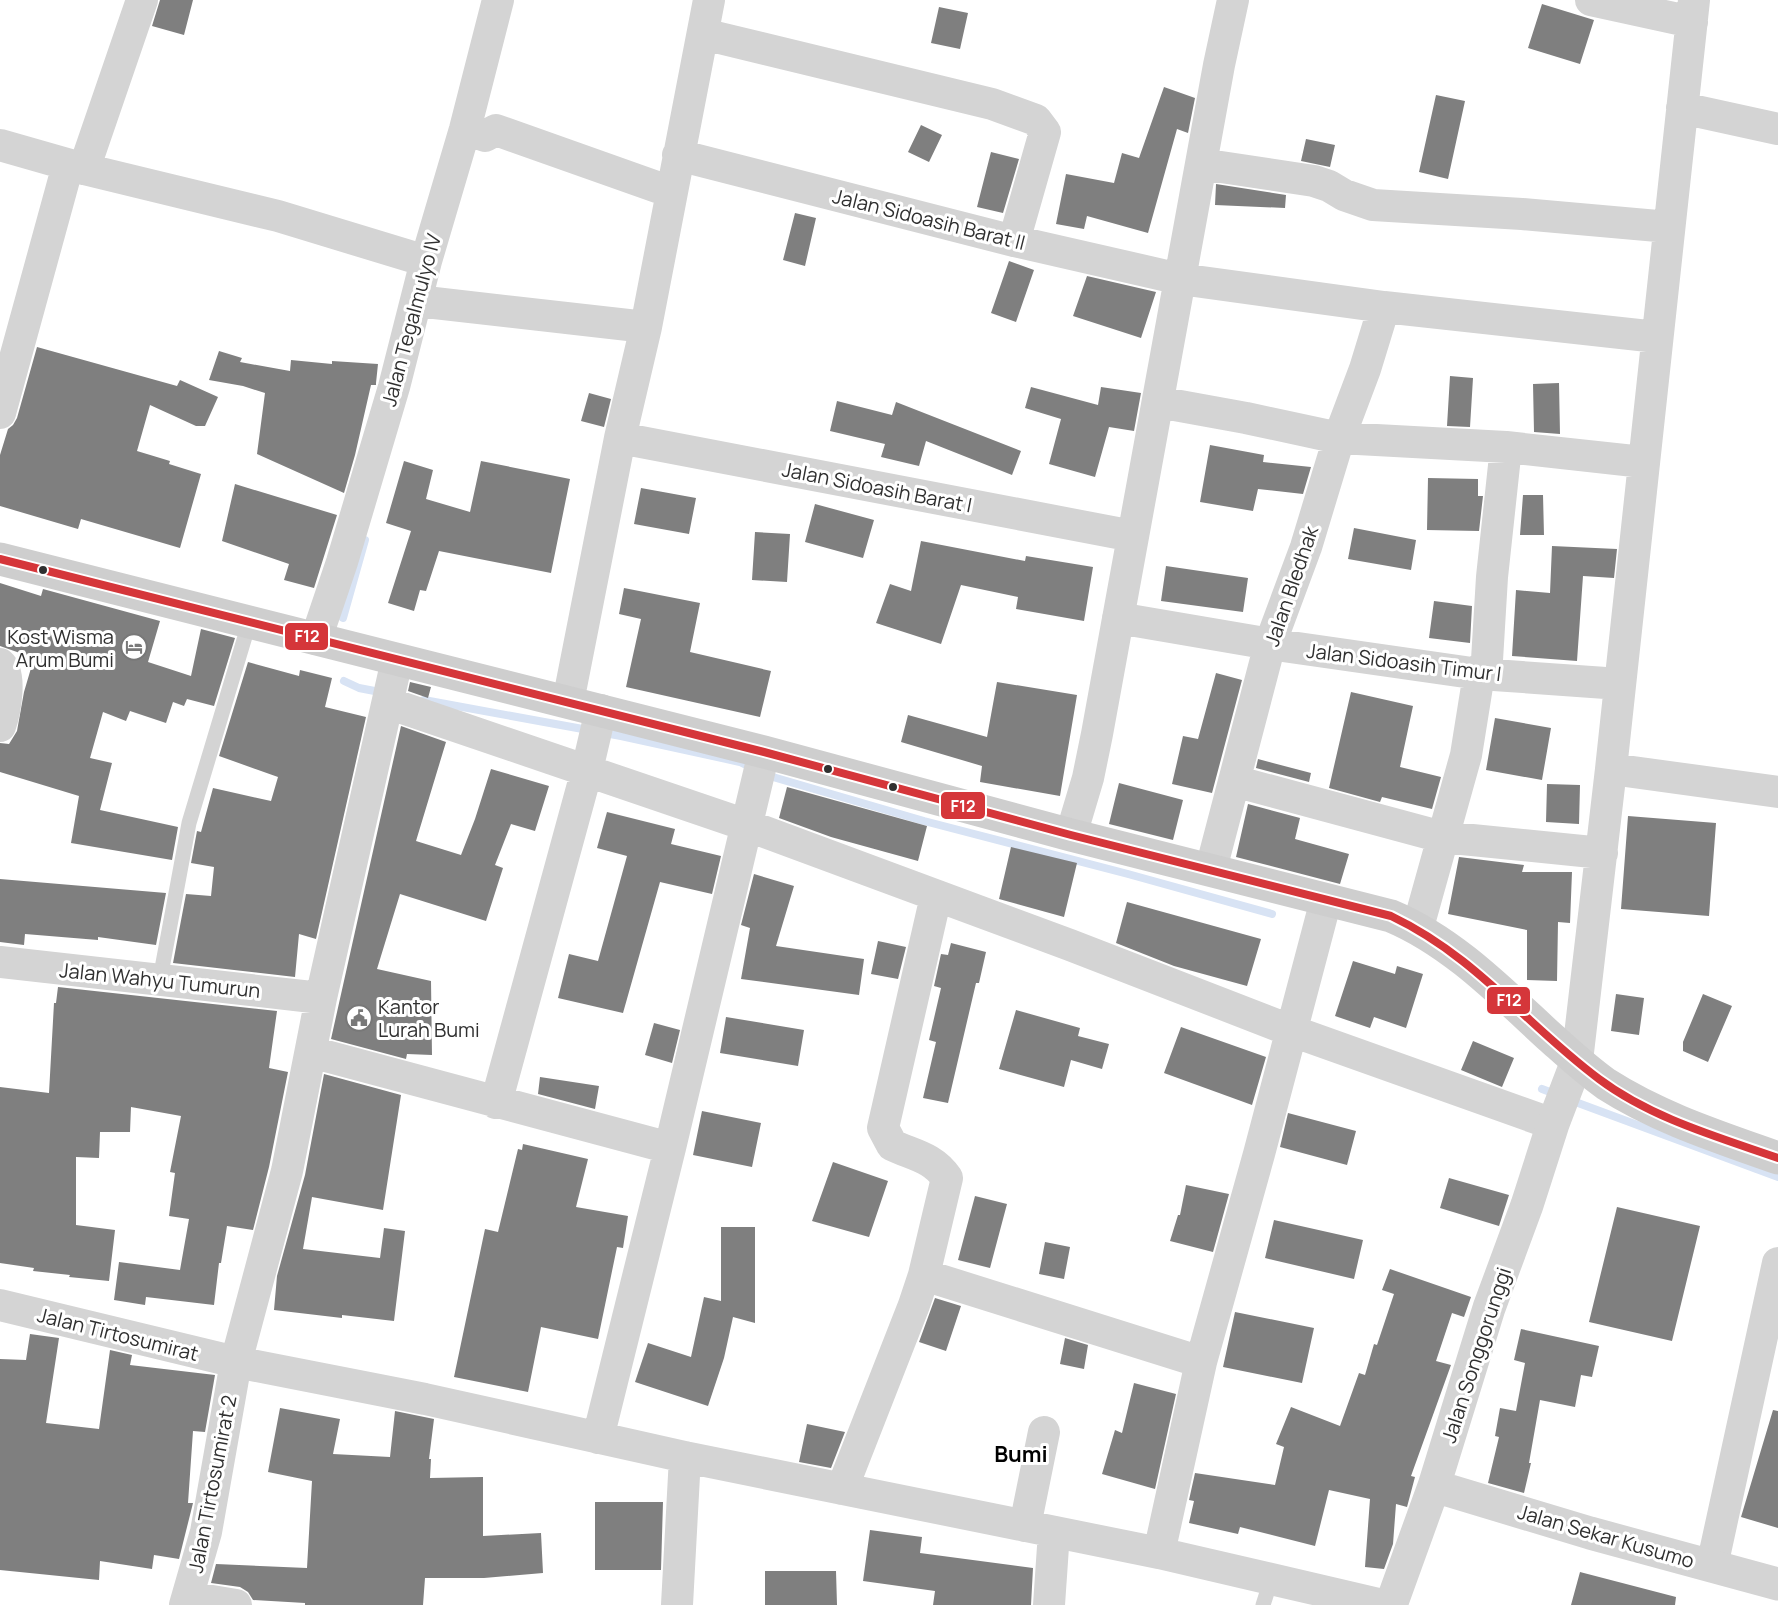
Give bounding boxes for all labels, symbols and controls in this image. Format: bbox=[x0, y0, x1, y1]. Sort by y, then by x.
street label: Jalan Sidoasih Barat II bbox=[830, 182, 1028, 256]
street label: Jalan Tegalmulyo IV bbox=[375, 231, 447, 409]
street label: Jalan Sidoasih Barat I bbox=[780, 455, 974, 519]
street label: Jalan Bledhak bbox=[1258, 521, 1325, 650]
unlabelled marker bbox=[37, 564, 49, 576]
line badge: F12 bbox=[284, 622, 329, 651]
place label: Kost Wisma Arum Bumi bbox=[7, 623, 114, 673]
text: F12 bbox=[295, 625, 319, 647]
hotel icon: Kost Wisma Arum Bumi bbox=[119, 632, 149, 662]
street label: Jalan Sidoasih Timur I bbox=[1305, 637, 1503, 687]
unlabelled marker bbox=[822, 763, 834, 775]
unlabelled marker bbox=[887, 781, 899, 793]
line badge: F12 bbox=[940, 791, 986, 820]
text: F12 bbox=[951, 795, 975, 817]
street label: Jalan Wahyu Tumurun bbox=[58, 956, 262, 1004]
line badge: F12 bbox=[1486, 986, 1531, 1015]
text: F12 bbox=[1497, 989, 1521, 1011]
place label: Kantor Lurah Bumi bbox=[378, 993, 480, 1043]
public building icon: Kantor Lurah Bumi bbox=[344, 1003, 374, 1033]
street label: Jalan Songgorunggi bbox=[1435, 1264, 1517, 1446]
street label: Jalan Tirtosumirat bbox=[35, 1301, 201, 1367]
street label: Jalan Tirtosumirat 2 bbox=[182, 1393, 242, 1575]
district label: Bumi bbox=[994, 1439, 1048, 1469]
street label: Jalan Sekar Kusumo bbox=[1515, 1498, 1698, 1574]

